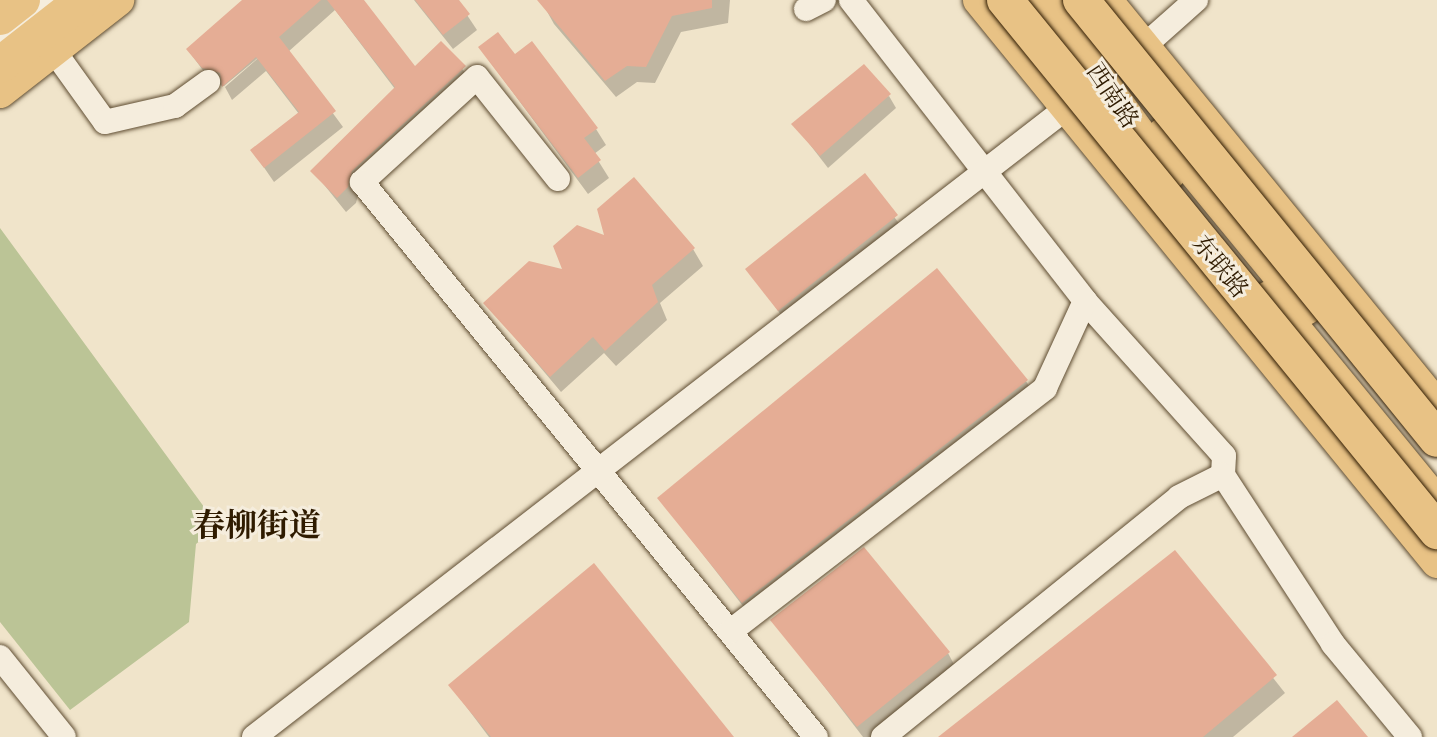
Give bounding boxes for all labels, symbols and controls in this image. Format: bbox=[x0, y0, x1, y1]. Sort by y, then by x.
street label: 西南路 bbox=[1080, 58, 1144, 134]
street label: 东联路 bbox=[1186, 230, 1254, 304]
district label: 春柳街道 bbox=[193, 507, 321, 545]

